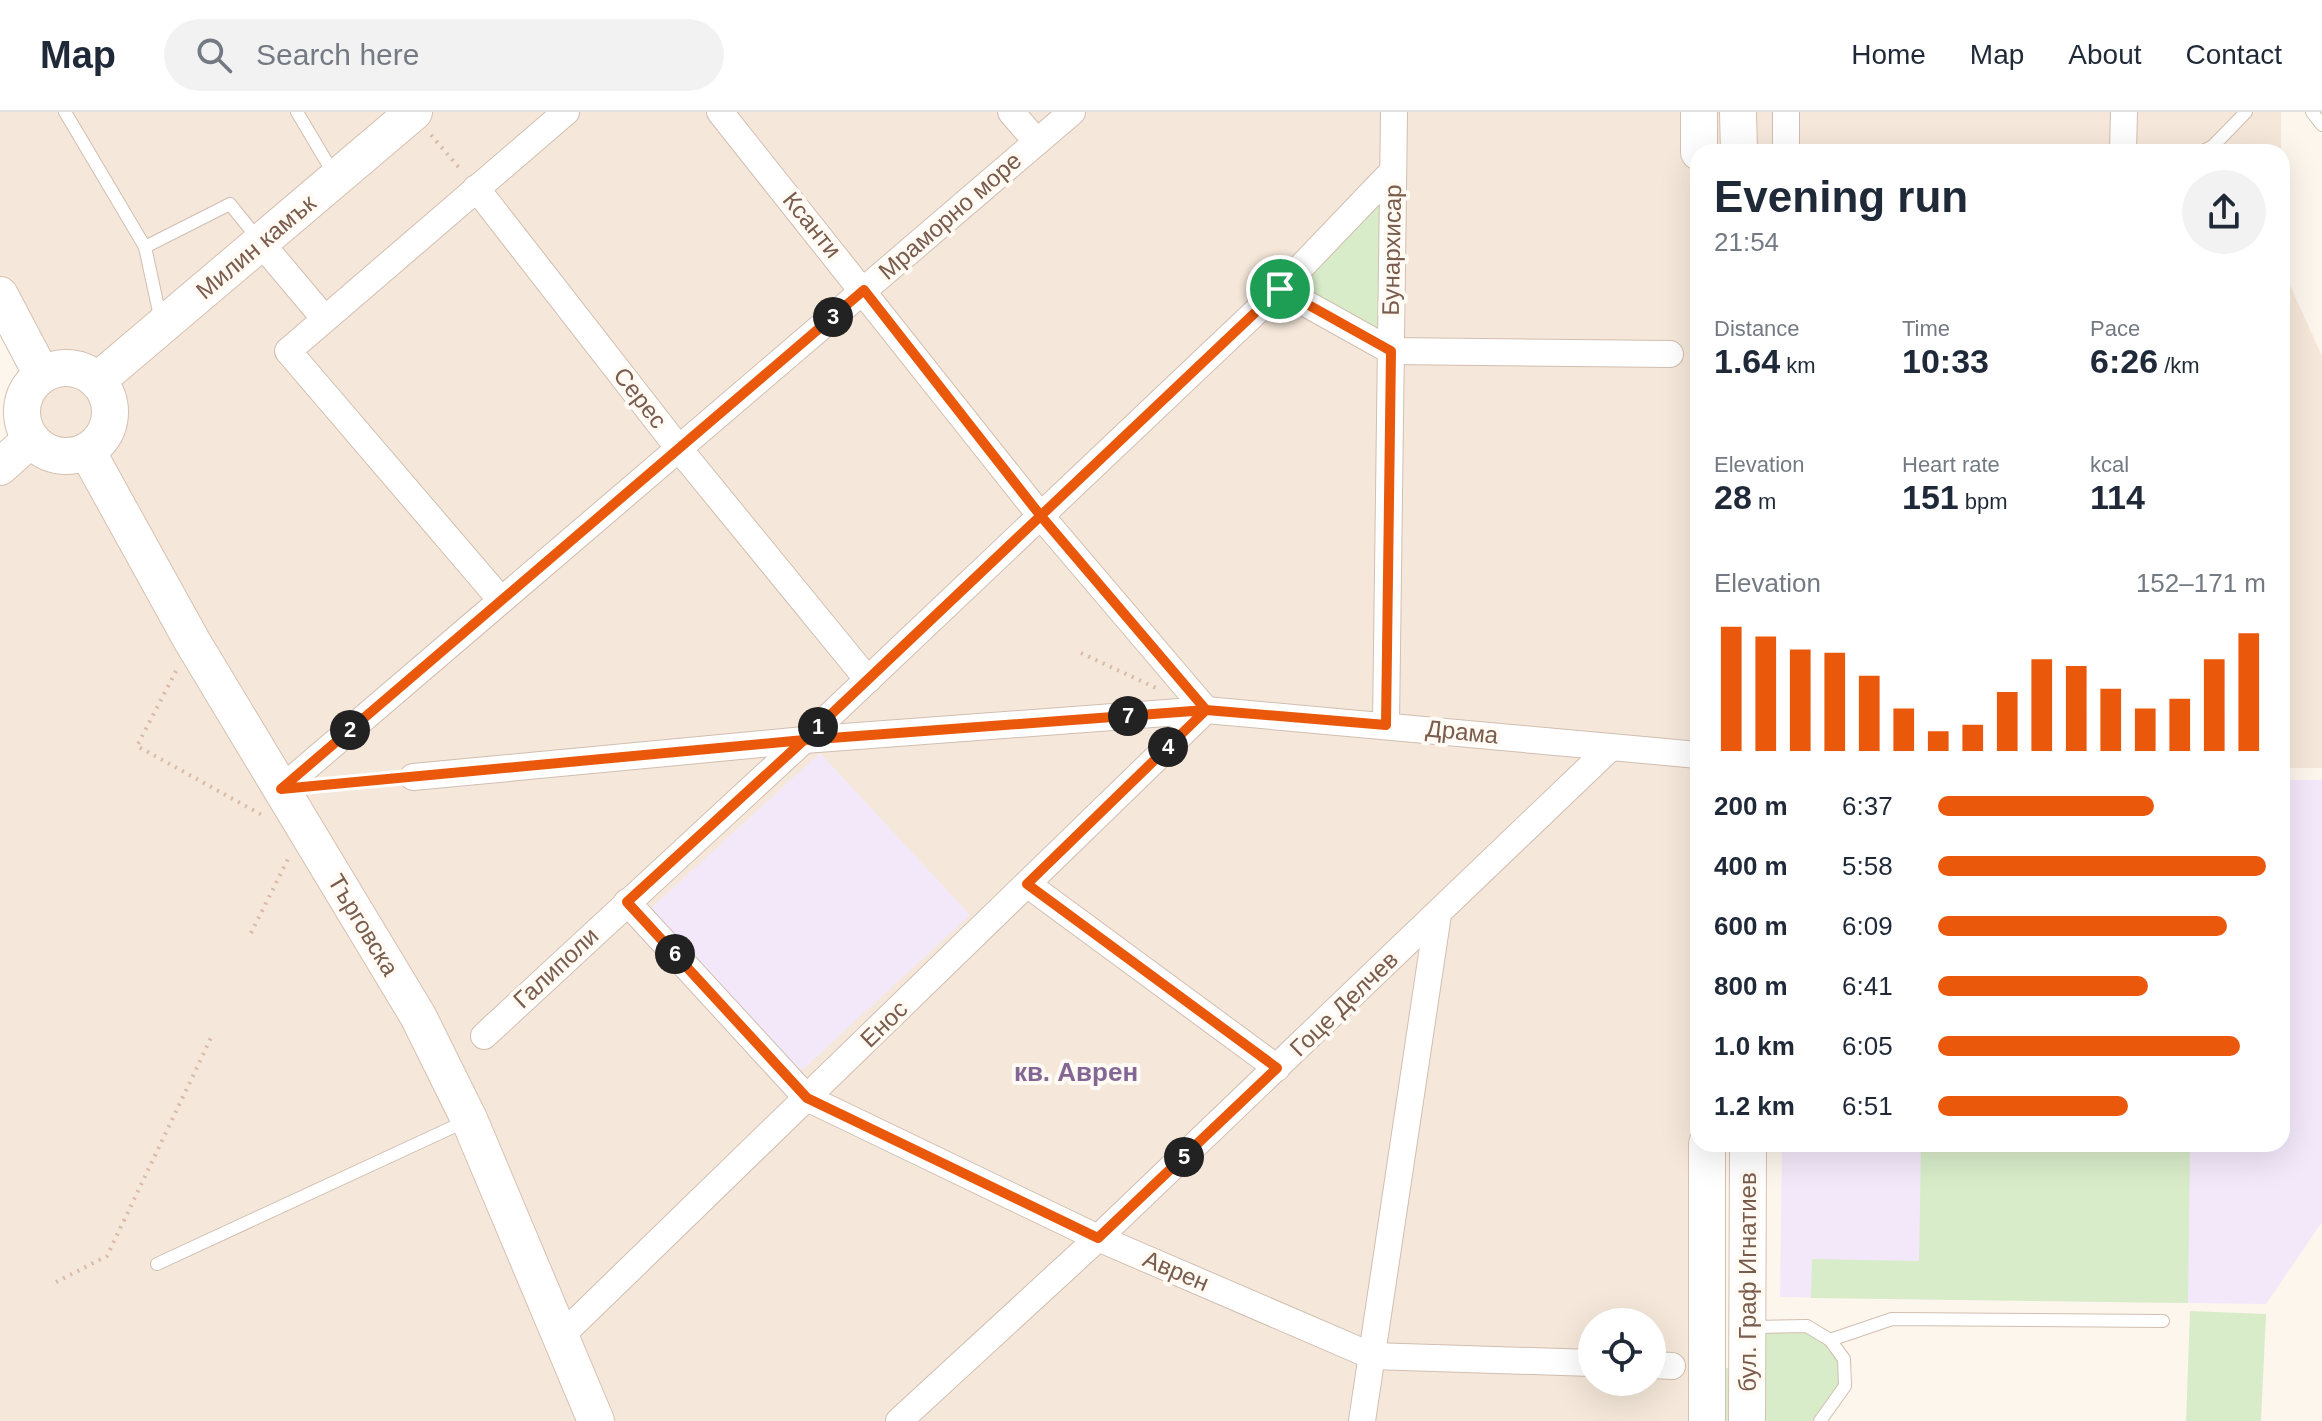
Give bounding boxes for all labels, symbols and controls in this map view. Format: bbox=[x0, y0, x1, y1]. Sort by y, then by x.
search box bbox=[164, 19, 724, 91]
icon: search bbox=[192, 33, 236, 77]
text: Map bbox=[40, 34, 116, 76]
text: Search here bbox=[256, 38, 419, 71]
text: Home bbox=[1851, 39, 1926, 70]
text: Map bbox=[1970, 39, 2024, 70]
text: About bbox=[2068, 39, 2142, 70]
text: Contact bbox=[2186, 39, 2282, 70]
street label: Мраморно море bbox=[873, 146, 1026, 285]
button: share bbox=[2182, 170, 2266, 254]
text: Evening run bbox=[1714, 172, 1968, 221]
street label: Бунархисар bbox=[1377, 184, 1406, 316]
street label: Ксанти bbox=[778, 186, 847, 263]
street label: Милин камък bbox=[191, 189, 321, 304]
text: 21:54 bbox=[1714, 227, 1779, 257]
pin bbox=[1246, 255, 1314, 323]
icon: arrive bbox=[1258, 267, 1302, 311]
pin: 3 bbox=[813, 297, 853, 337]
text: 3 bbox=[827, 304, 839, 329]
text: Distance bbox=[1714, 316, 1800, 341]
text: Time bbox=[1902, 316, 1950, 341]
text: Pace bbox=[2090, 316, 2140, 341]
text: 1.64 bbox=[1714, 342, 1780, 380]
text: 10:33 bbox=[1902, 342, 1989, 380]
text: 6:26 bbox=[2090, 342, 2158, 380]
text: km bbox=[1780, 353, 1816, 378]
text: /km bbox=[2158, 353, 2200, 378]
street label: Серес bbox=[608, 362, 672, 433]
text: Elevation bbox=[1714, 452, 1805, 477]
text: Heart rate bbox=[1902, 452, 2000, 477]
text: kcal bbox=[2090, 452, 2129, 477]
text: 28 bbox=[1714, 478, 1752, 516]
text: 151 bbox=[1902, 478, 1959, 516]
text: 114 bbox=[2090, 478, 2145, 516]
text: m bbox=[1752, 489, 1776, 514]
text: bpm bbox=[1959, 489, 2008, 514]
text: Elevation bbox=[1714, 568, 1821, 598]
text: 152–171 m bbox=[2136, 568, 2266, 598]
pin: 7 bbox=[1108, 696, 1148, 736]
text: 7 bbox=[1122, 703, 1134, 728]
pin: 1 bbox=[798, 707, 838, 747]
pin: 2 bbox=[330, 710, 370, 750]
text: 1 bbox=[812, 714, 824, 739]
street label: Драма bbox=[1424, 714, 1500, 749]
text: 2 bbox=[344, 717, 356, 742]
pin: 4 bbox=[1148, 727, 1188, 767]
text: 4 bbox=[1162, 734, 1174, 759]
text: 200 m bbox=[1714, 791, 1788, 821]
text: 6:37 bbox=[1842, 791, 1893, 821]
text: 400 m bbox=[1714, 851, 1788, 881]
text: 5:58 bbox=[1842, 851, 1893, 881]
street label: Търговска bbox=[323, 869, 405, 981]
text: 600 m bbox=[1714, 911, 1788, 941]
text: 6:09 bbox=[1842, 911, 1893, 941]
street label: Галиполи bbox=[508, 922, 603, 1014]
pin: 6 bbox=[655, 934, 695, 974]
text: 6 bbox=[669, 941, 681, 966]
street label: Гоце Делчев bbox=[1284, 946, 1403, 1062]
text: 800 m bbox=[1714, 971, 1788, 1001]
text: 6:41 bbox=[1842, 971, 1893, 1001]
street label: Енос bbox=[855, 995, 913, 1052]
text: 1.0 km bbox=[1714, 1031, 1795, 1061]
text: 6:05 bbox=[1842, 1031, 1893, 1061]
district label: кв. Аврен bbox=[1014, 1057, 1138, 1087]
text: 1.2 km bbox=[1714, 1091, 1795, 1121]
text: 6:51 bbox=[1842, 1091, 1893, 1121]
pin: 5 bbox=[1164, 1137, 1204, 1177]
text: 5 bbox=[1178, 1144, 1190, 1169]
street label: бул. Граф Игнатиев bbox=[1734, 1172, 1761, 1392]
street label: Аврен bbox=[1139, 1245, 1213, 1296]
map controls bbox=[1578, 1308, 1666, 1396]
button: locate bbox=[1578, 1308, 1666, 1396]

